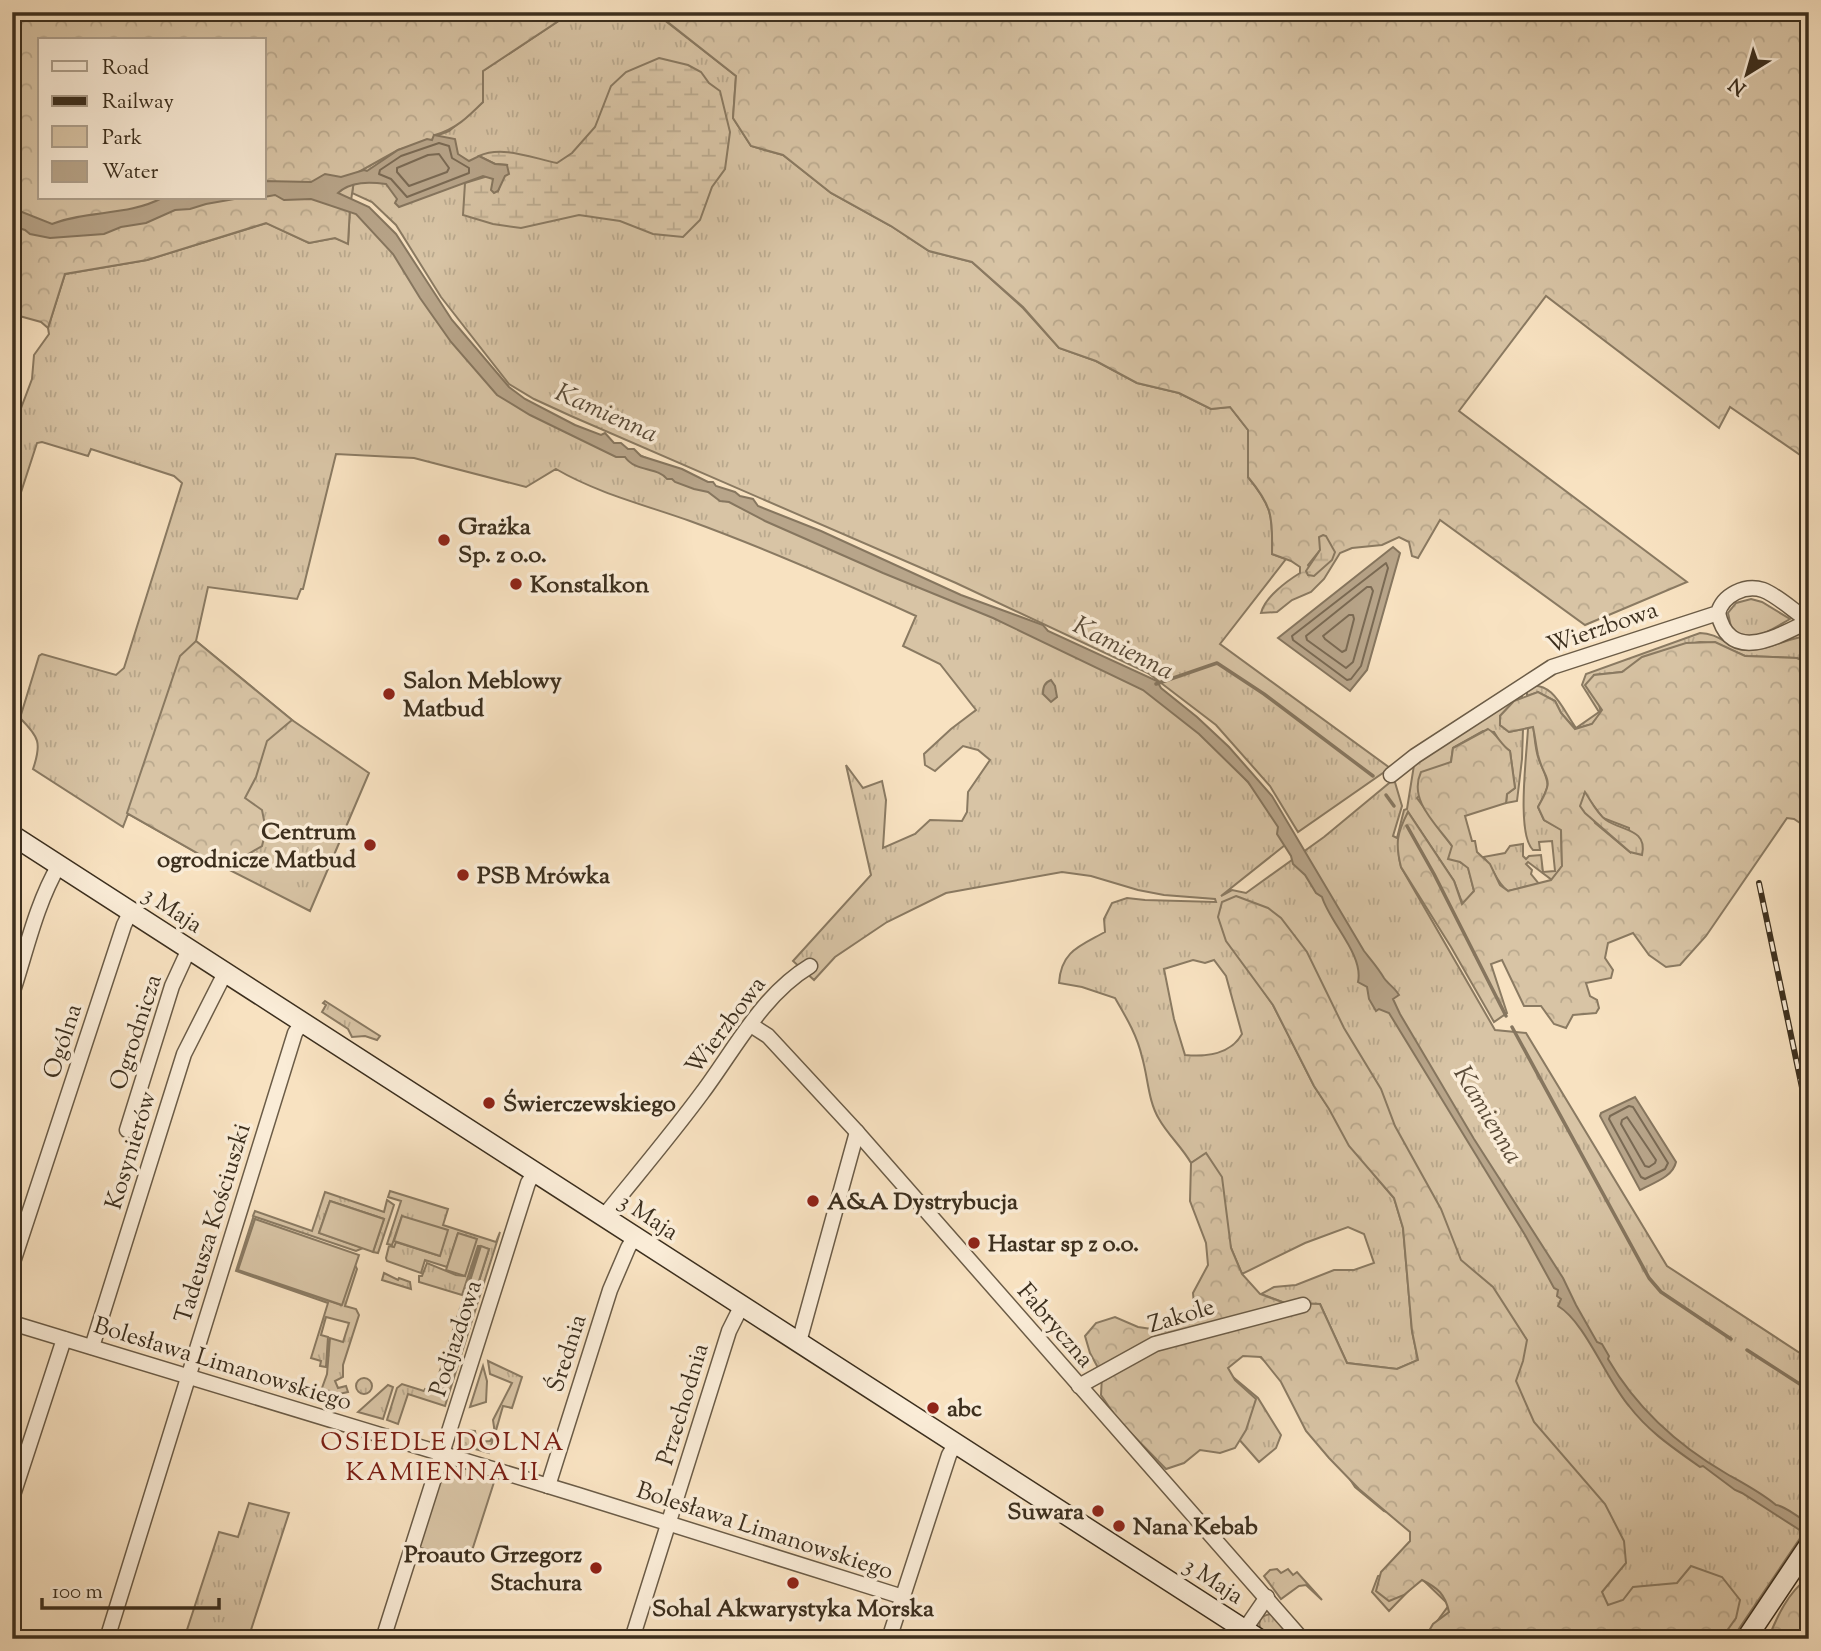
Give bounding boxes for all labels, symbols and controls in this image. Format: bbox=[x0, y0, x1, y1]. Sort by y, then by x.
legend bbox=[38, 38, 266, 200]
north arrow bbox=[1713, 38, 1783, 108]
text: Road bbox=[102, 54, 149, 84]
text: N bbox=[1724, 70, 1752, 101]
text: Railway bbox=[102, 88, 174, 118]
text: Park bbox=[102, 124, 143, 154]
text: Water bbox=[102, 158, 159, 188]
water label: Kamienna bbox=[549, 375, 663, 453]
place label: Grażka Sp. z o.o. bbox=[458, 511, 547, 573]
marker: Grażka Sp. z o.o. bbox=[436, 532, 452, 548]
place label: Konstalkon bbox=[530, 569, 650, 603]
marker: Konstalkon bbox=[508, 576, 524, 592]
street label: Wierzbowa bbox=[1542, 594, 1663, 664]
water label: Kamienna bbox=[1066, 608, 1180, 690]
place label: Salon Meblowy Matbud bbox=[403, 665, 562, 727]
marker: Salon Meblowy Matbud bbox=[381, 686, 397, 702]
place label: Centrum ogrodnicze Matbud bbox=[157, 816, 356, 878]
marker: Centrum ogrodnicze Matbud bbox=[362, 837, 378, 853]
place label: PSB Mrówka bbox=[477, 860, 611, 894]
marker: PSB Mrówka bbox=[455, 867, 471, 883]
street label: 3 Maja bbox=[135, 879, 209, 943]
street label: Ogrodnicza bbox=[102, 970, 172, 1095]
street label: Wierzbowa bbox=[678, 970, 775, 1083]
street label: Ogólna bbox=[36, 1000, 92, 1084]
water label: Kamienna bbox=[1443, 1059, 1531, 1172]
street label: Kosynierów bbox=[98, 1087, 166, 1214]
place label: Świerczewskiego bbox=[503, 1088, 676, 1122]
marker: Świerczewskiego bbox=[481, 1095, 497, 1111]
street label: Tadeusza Kościuszki bbox=[167, 1119, 261, 1328]
street label: 3 Maja bbox=[611, 1186, 685, 1250]
place label: A&A Dystrybucja bbox=[827, 1186, 1019, 1220]
marker: A&A Dystrybucja bbox=[805, 1193, 821, 1209]
place label: Hastar sp z o.o. bbox=[988, 1228, 1139, 1262]
marker: Hastar sp z o.o. bbox=[966, 1235, 982, 1251]
street label: Podjazdowa bbox=[422, 1276, 492, 1401]
street label: Fabryczna bbox=[1008, 1276, 1101, 1376]
street label: Zakole bbox=[1144, 1291, 1219, 1343]
street label: Bolesława Limanowskiego bbox=[89, 1309, 356, 1420]
street label: Średnia bbox=[539, 1310, 596, 1397]
street label: Przechodnia bbox=[649, 1339, 719, 1470]
place label: abc bbox=[947, 1393, 982, 1427]
marker: abc bbox=[925, 1400, 941, 1416]
district label: OSIEDLE DOLNA KAMIENNA II bbox=[320, 1425, 566, 1492]
street label: Bolesława Limanowskiego bbox=[631, 1474, 897, 1590]
place label: Suwara bbox=[1007, 1496, 1085, 1530]
marker: Suwara bbox=[1090, 1503, 1106, 1519]
place label: Nana Kebab bbox=[1133, 1511, 1258, 1545]
marker: Nana Kebab bbox=[1111, 1518, 1127, 1534]
place label: Proauto Grzegorz Stachura bbox=[404, 1539, 583, 1601]
street label: 3 Maja bbox=[1176, 1550, 1250, 1614]
marker: Proauto Grzegorz Stachura bbox=[588, 1560, 604, 1576]
scale bar bbox=[42, 1567, 219, 1611]
marker: Sohal Akwarystyka Morska bbox=[785, 1575, 801, 1591]
text: 100 m bbox=[52, 1578, 103, 1608]
place label: Sohal Akwarystyka Morska bbox=[652, 1593, 935, 1627]

